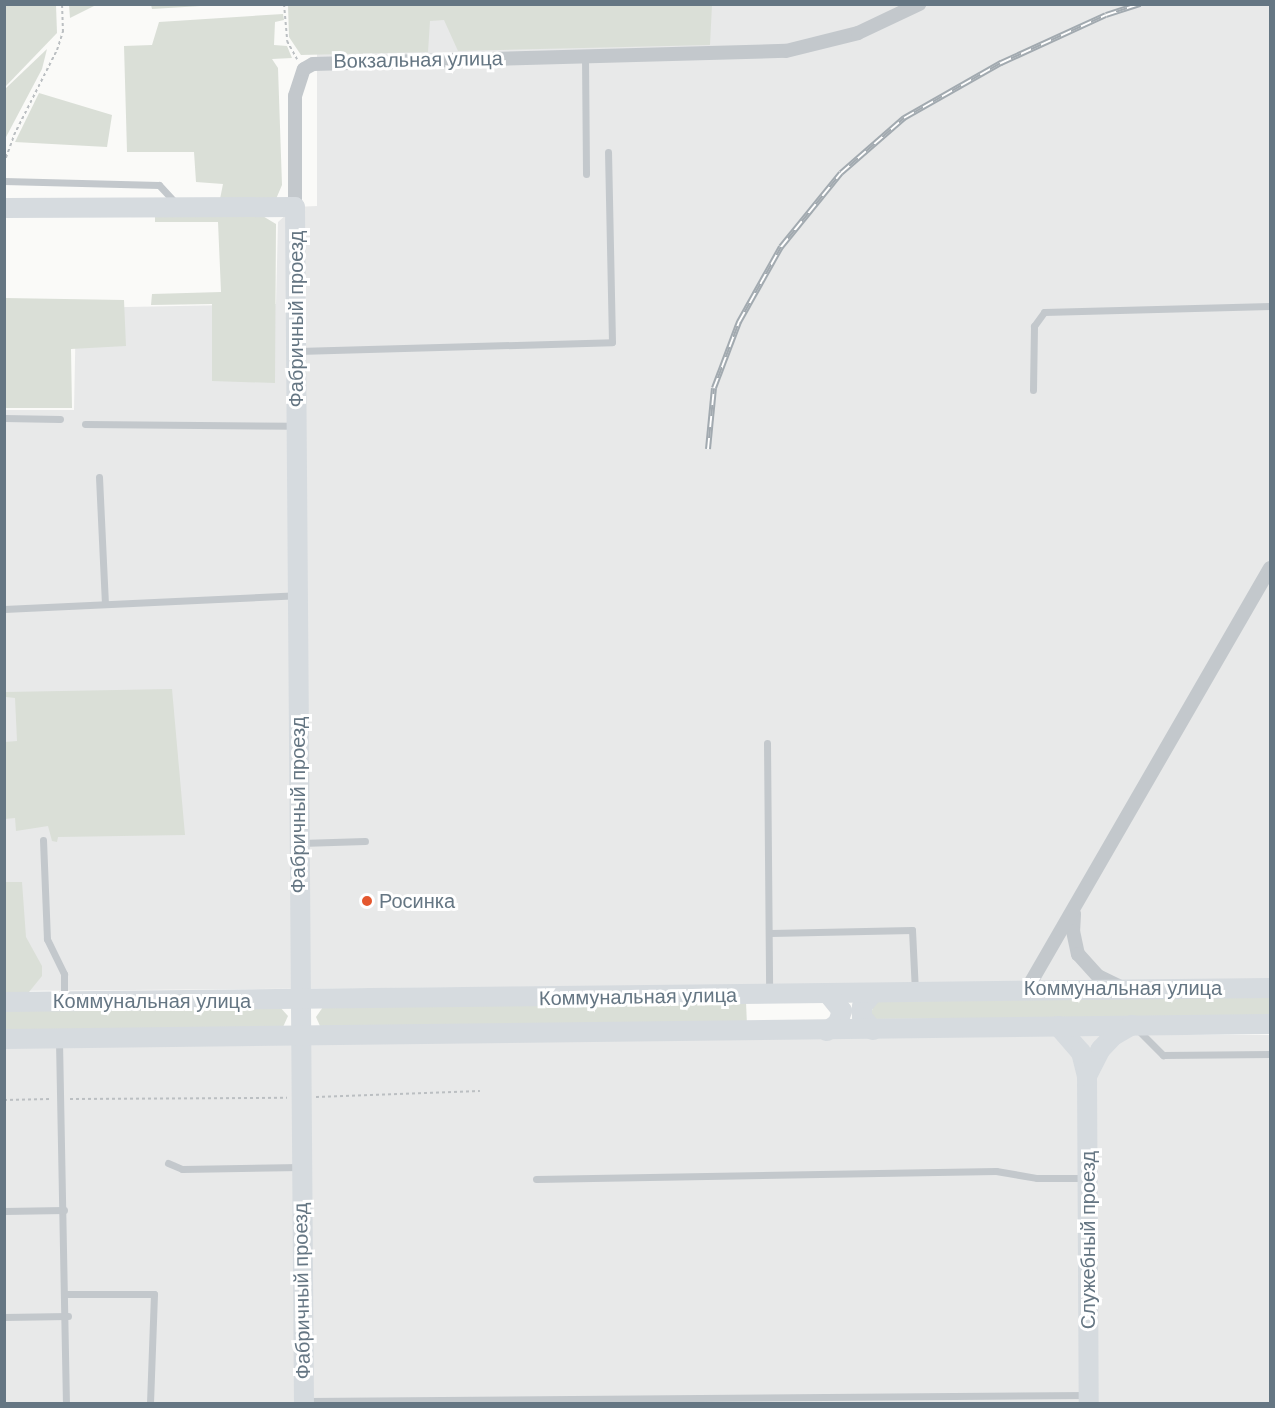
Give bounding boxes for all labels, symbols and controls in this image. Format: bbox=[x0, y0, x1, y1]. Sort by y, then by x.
street label: Вокзальная улица bbox=[333, 47, 503, 73]
street label: Фабричный проезд bbox=[284, 231, 308, 407]
street label: Фабричный проезд bbox=[286, 717, 310, 893]
place label: Росинка bbox=[379, 889, 455, 913]
marker: Росинка bbox=[360, 894, 374, 908]
street label: Коммунальная улица bbox=[1024, 976, 1222, 1000]
street label: Коммунальная улица bbox=[539, 983, 737, 1011]
street label: Коммунальная улица bbox=[53, 989, 251, 1013]
street label: Служебный проезд bbox=[1076, 1151, 1100, 1329]
street label: Фабричный проезд bbox=[288, 1202, 316, 1380]

